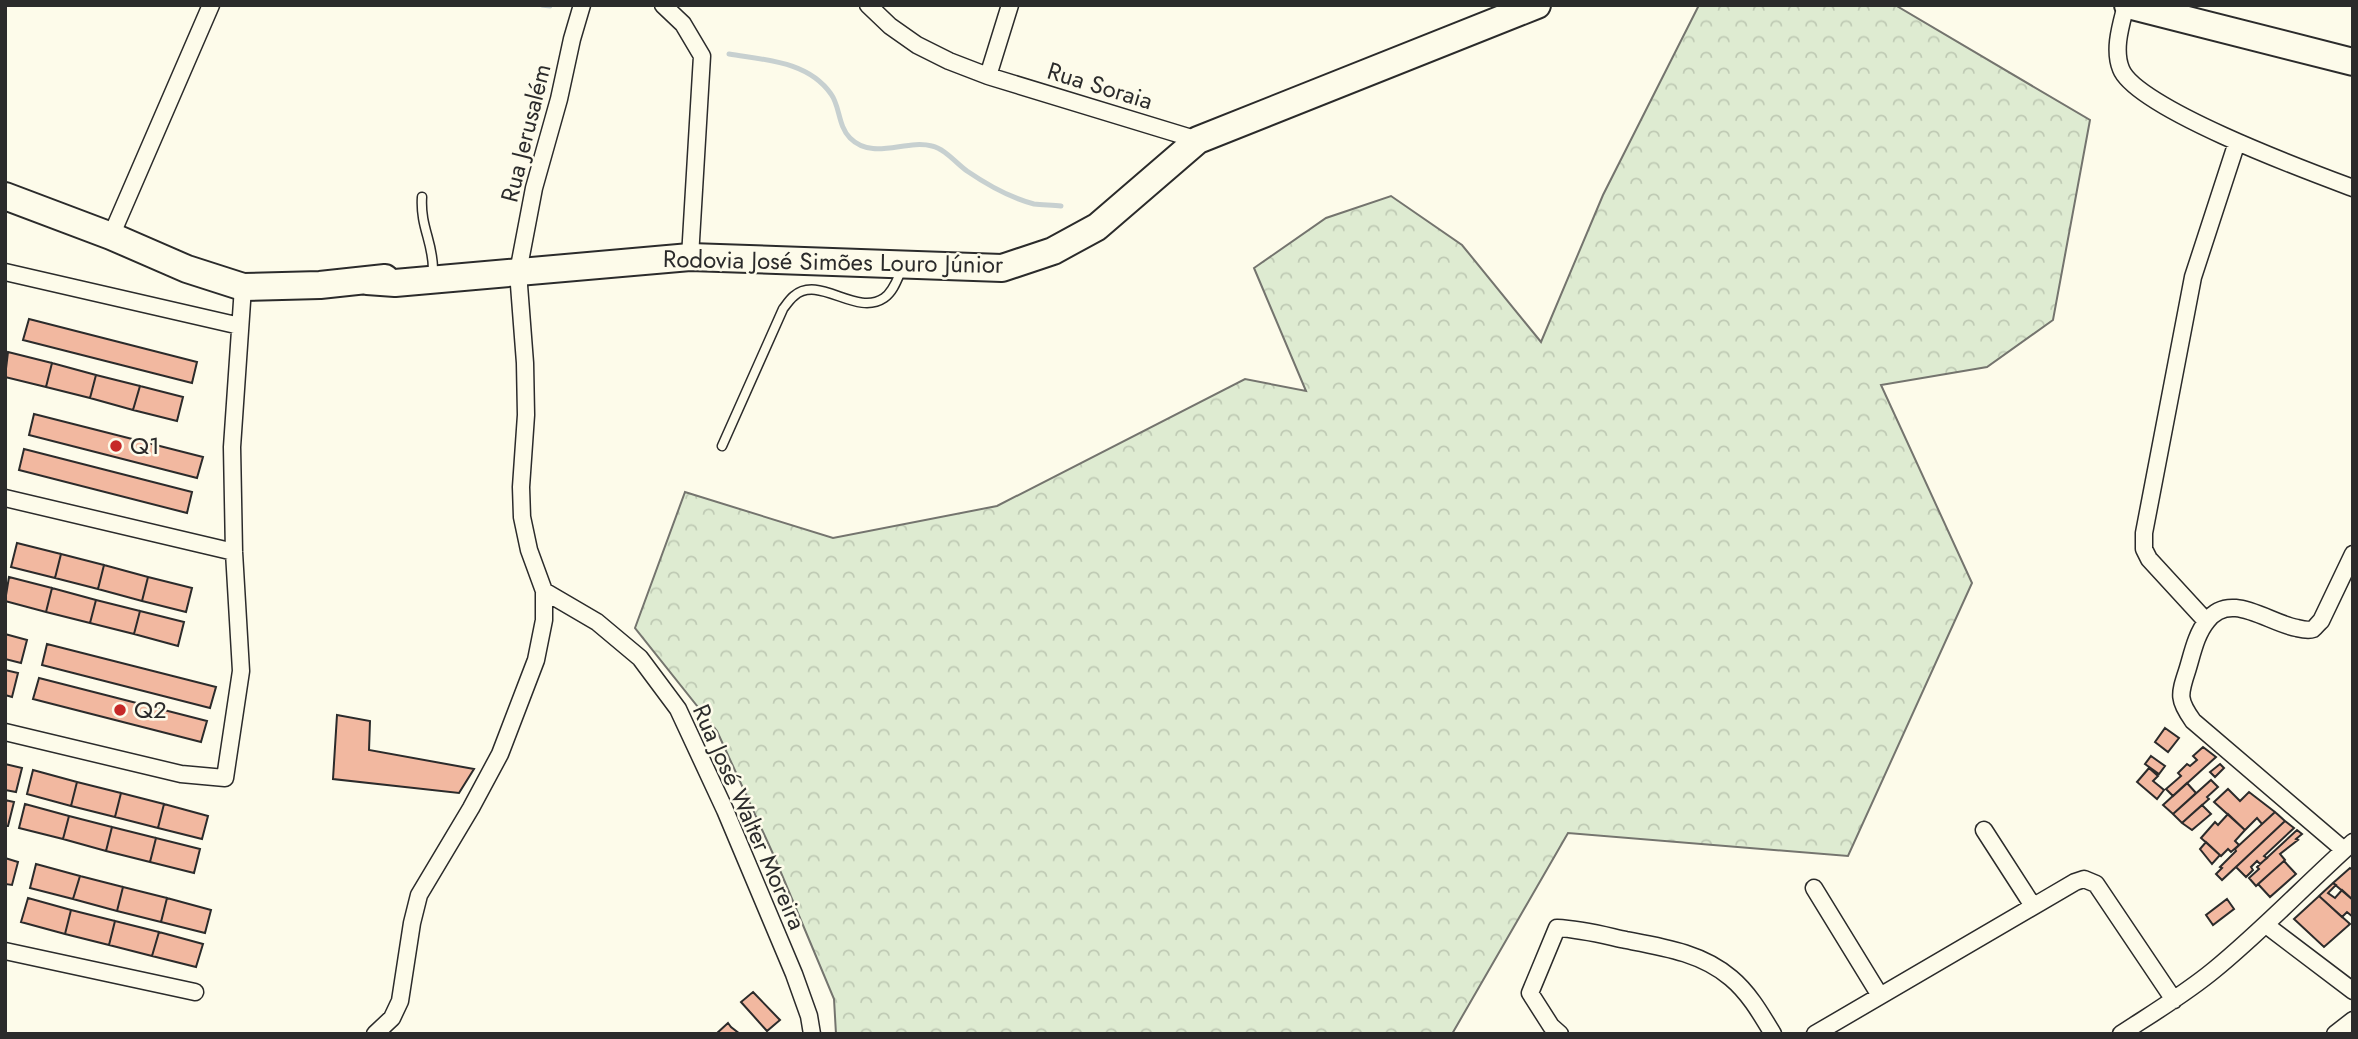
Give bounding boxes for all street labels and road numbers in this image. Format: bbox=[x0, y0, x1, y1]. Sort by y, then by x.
street label: Rua Soraia bbox=[1043, 53, 1157, 118]
street label: Rua Jerusalém bbox=[491, 60, 560, 206]
street label: Rodovia José Simões Louro Júnior bbox=[663, 241, 1004, 282]
street label: Rua José Walter Moreira bbox=[684, 698, 815, 935]

